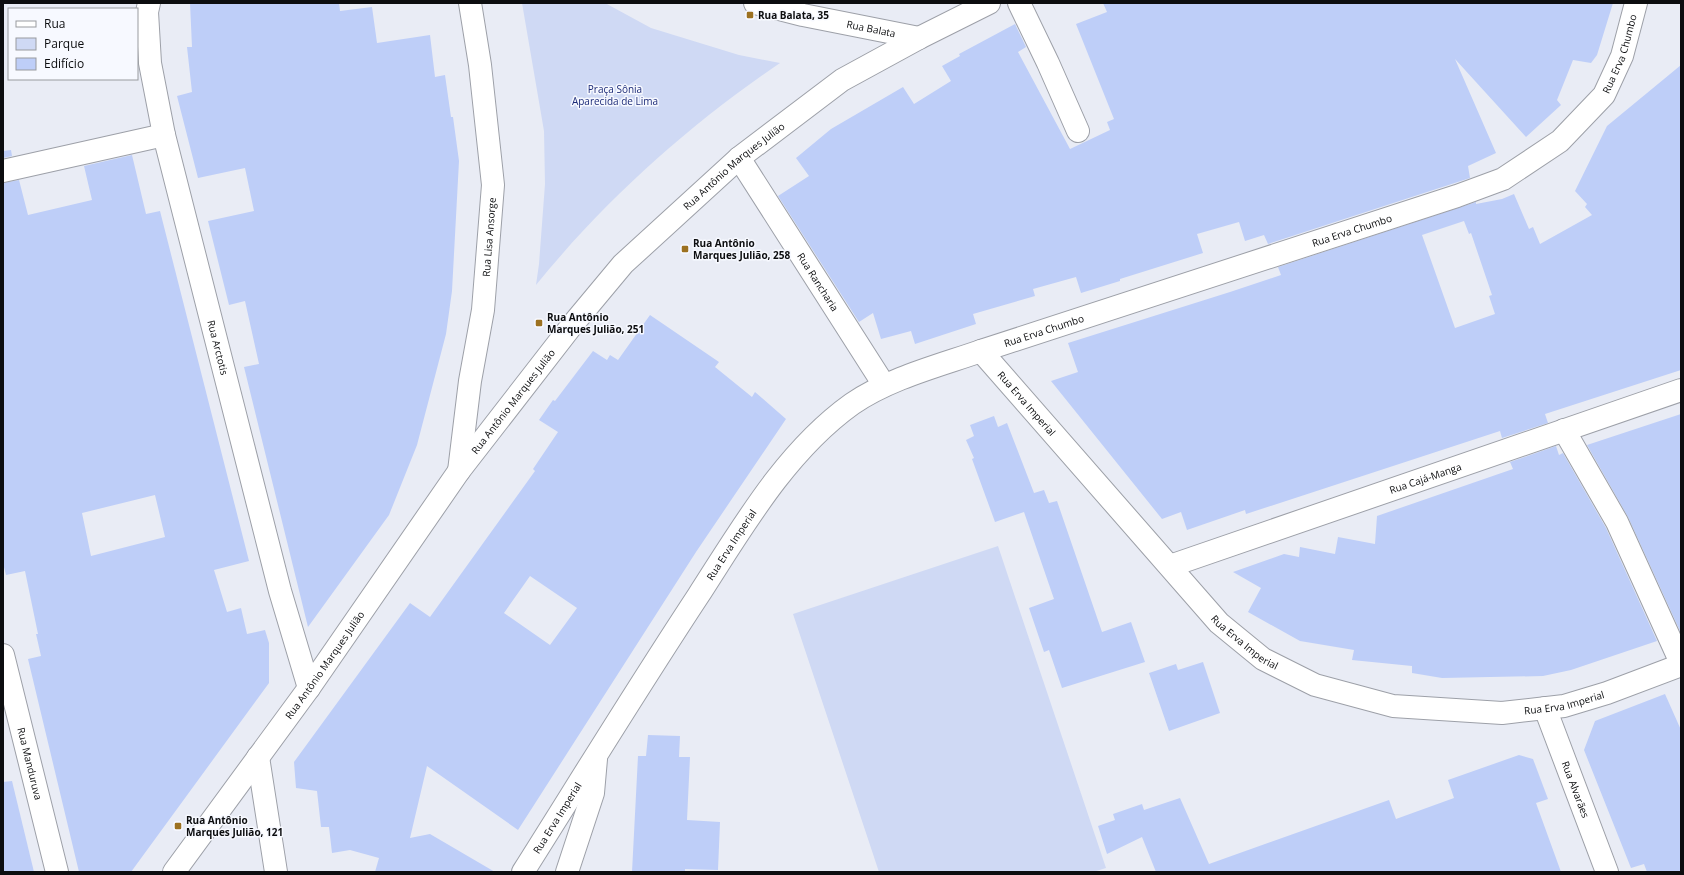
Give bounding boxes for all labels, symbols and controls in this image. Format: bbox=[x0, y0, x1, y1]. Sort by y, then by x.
legend bbox=[8, 8, 138, 80]
place label: Rua Balata, 35 bbox=[758, 8, 829, 22]
marker: Rua Balata, 35 bbox=[745, 10, 755, 20]
street label: Rua Erva Chumbo bbox=[1599, 13, 1640, 96]
text: Rua bbox=[44, 15, 65, 32]
street label: Rua Balata bbox=[845, 17, 897, 40]
text: Parque bbox=[44, 35, 84, 52]
text: Edifício bbox=[44, 55, 84, 72]
park label: Praça Sônia Aparecida de Lima bbox=[572, 82, 658, 108]
street label: Rua Antônio Marques Julião bbox=[680, 119, 787, 213]
street label: Rua Lisa Ansorge bbox=[479, 196, 499, 277]
street label: Rua Erva Chumbo bbox=[1310, 211, 1394, 250]
place label: Rua Antônio Marques Julião, 258 bbox=[693, 236, 790, 262]
marker: Rua Antônio Marques Julião, 258 bbox=[680, 244, 690, 254]
street label: Rua Rancharia bbox=[794, 250, 842, 314]
place label: Rua Antônio Marques Julião, 251 bbox=[547, 310, 644, 336]
street label: Rua Erva Chumbo bbox=[1002, 311, 1086, 350]
marker: Rua Antônio Marques Julião, 251 bbox=[534, 318, 544, 328]
street label: Rua Arctotis bbox=[204, 319, 232, 377]
street label: Rua Antônio Marques Julião bbox=[468, 346, 558, 457]
street label: Rua Erva Imperial bbox=[995, 368, 1059, 439]
street label: Rua Cajá-Manga bbox=[1387, 459, 1463, 497]
street label: Rua Erva Imperial bbox=[703, 506, 759, 583]
street label: Rua Antônio Marques Julião bbox=[282, 608, 367, 722]
street label: Rua Erva Imperial bbox=[1208, 612, 1281, 673]
street label: Rua Erva Imperial bbox=[1523, 687, 1606, 717]
street label: Rua Manduruva bbox=[14, 726, 46, 801]
street label: Rua Alvarães bbox=[1559, 759, 1593, 820]
street label: Rua Erva Imperial bbox=[529, 779, 585, 856]
place label: Rua Antônio Marques Julião, 121 bbox=[186, 813, 283, 839]
marker: Rua Antônio Marques Julião, 121 bbox=[173, 821, 183, 831]

